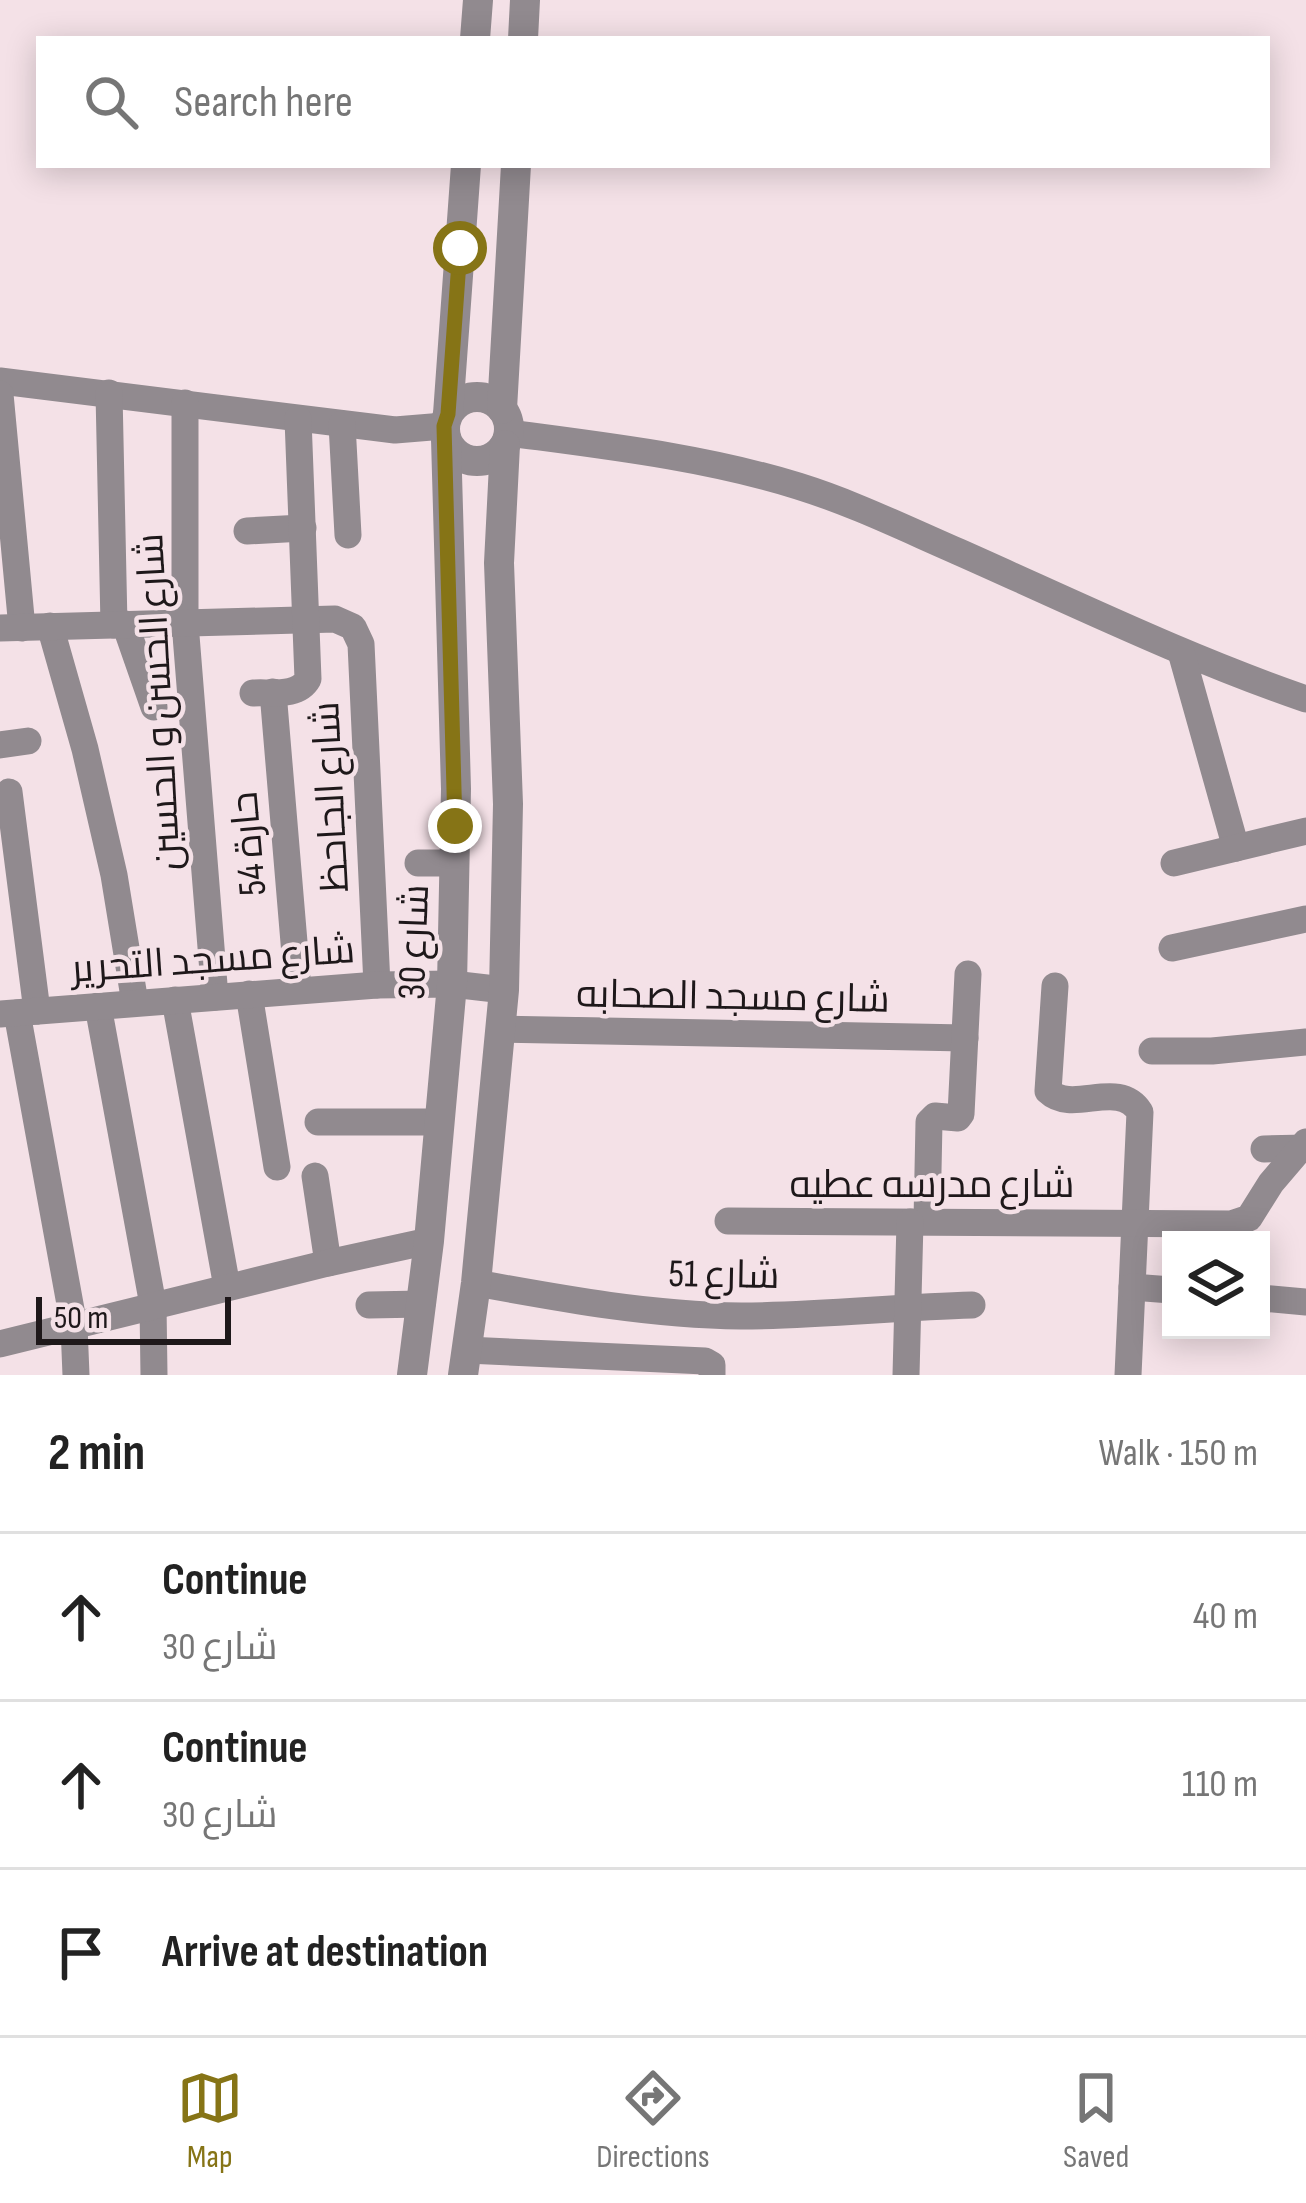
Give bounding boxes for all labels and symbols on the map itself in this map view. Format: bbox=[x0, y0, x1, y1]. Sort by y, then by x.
route start bbox=[433, 221, 487, 275]
street label: شارع الحسن و الحسين bbox=[127, 532, 193, 871]
street label: شارع الجاحظ bbox=[303, 700, 361, 893]
street label: حارة 54 bbox=[222, 790, 277, 898]
route end bbox=[428, 799, 482, 853]
street label: شارع 30 bbox=[389, 884, 441, 1001]
street label: شارع مسجد التحرير bbox=[68, 927, 357, 995]
street label: شارع مسجد الصحابه bbox=[576, 971, 890, 1025]
street label: شارع مدرسه عطيه bbox=[789, 1162, 1075, 1210]
street label: شارع 51 bbox=[668, 1251, 780, 1301]
scale bar bbox=[36, 1291, 231, 1344]

